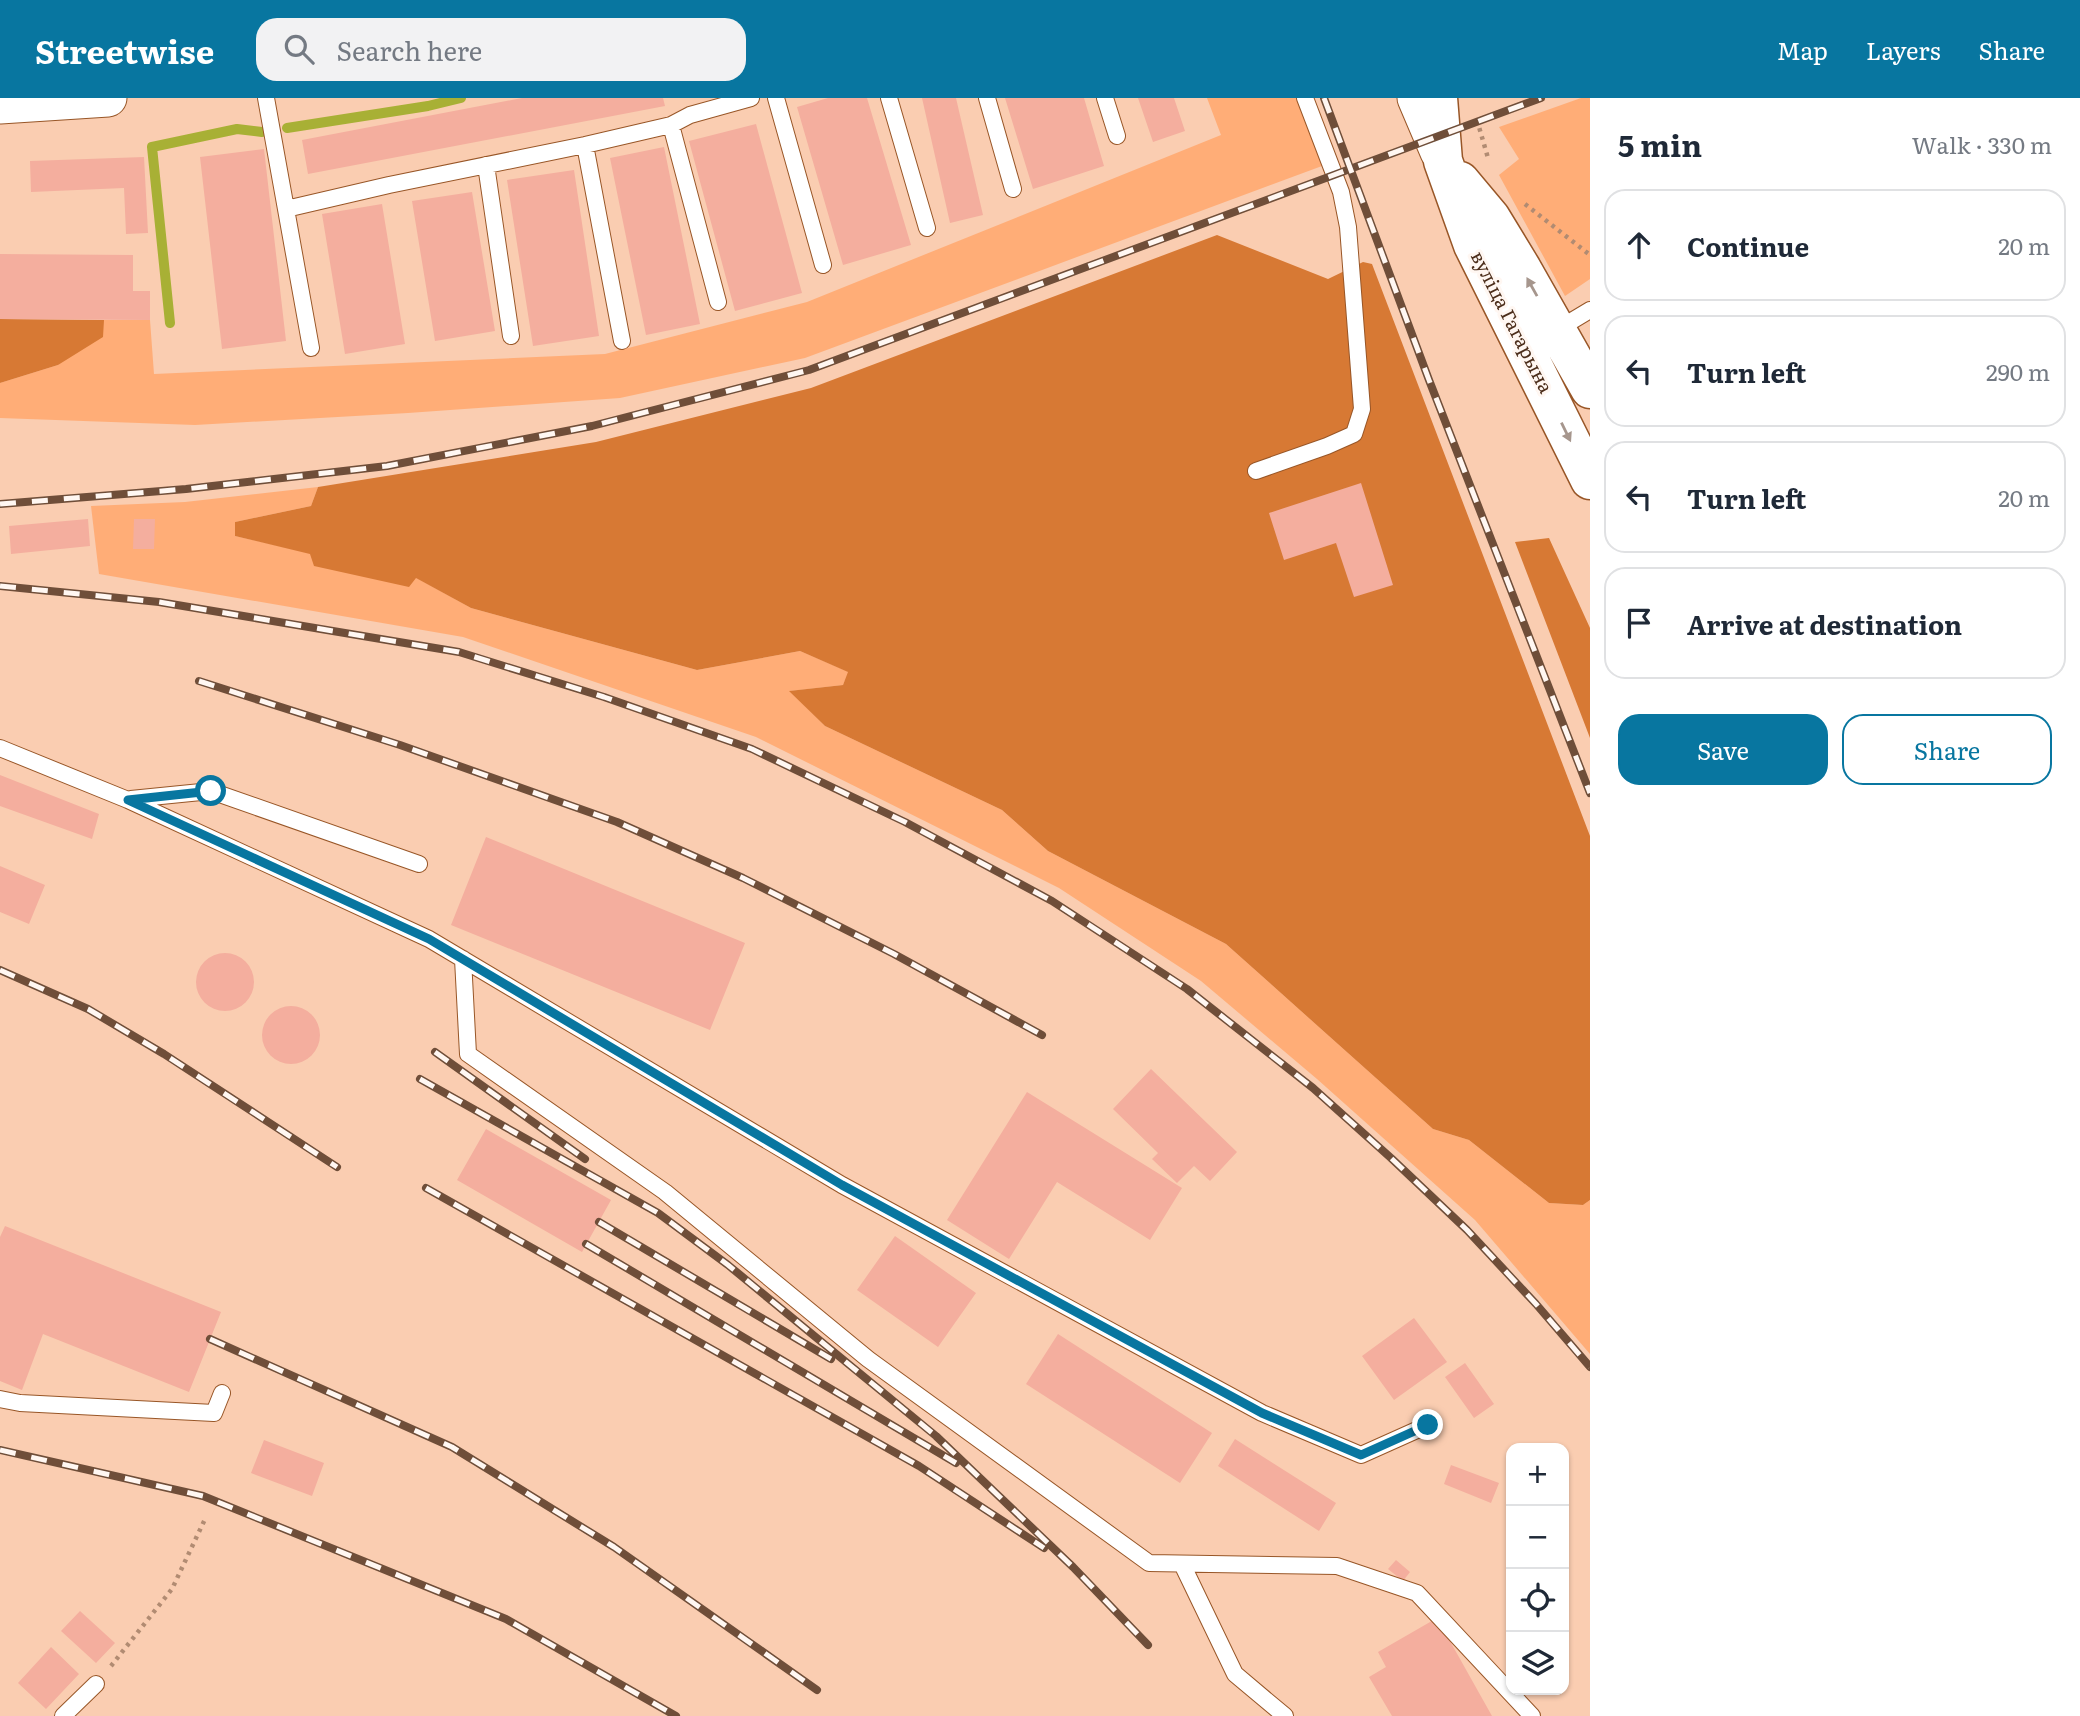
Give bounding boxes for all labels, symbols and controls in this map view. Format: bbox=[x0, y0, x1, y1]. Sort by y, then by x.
search box bbox=[256, 18, 746, 81]
text: Streetwise bbox=[35, 25, 214, 74]
icon: search bbox=[280, 30, 318, 68]
text: Search here bbox=[336, 30, 482, 69]
text: Map bbox=[1777, 32, 1828, 67]
text: Layers bbox=[1866, 32, 1940, 67]
text: Share bbox=[1978, 32, 2045, 67]
text: 5 min bbox=[1618, 122, 1702, 166]
text: Walk · 330 m bbox=[1912, 127, 2052, 161]
icon: ahead bbox=[1620, 226, 1658, 264]
text: Continue bbox=[1687, 226, 1809, 265]
text: 20 m bbox=[1998, 228, 2050, 262]
street label: вуліца Гагарына bbox=[1465, 245, 1561, 398]
one-way arrow bbox=[1526, 278, 1538, 297]
icon: left bbox=[1620, 352, 1658, 390]
text: Turn left bbox=[1687, 352, 1806, 391]
text: 290 m bbox=[1986, 354, 2050, 388]
one-way arrow bbox=[1561, 422, 1572, 442]
icon: left bbox=[1620, 478, 1658, 516]
text: Turn left bbox=[1687, 478, 1806, 517]
text: 20 m bbox=[1998, 480, 2050, 514]
icon: arrive bbox=[1620, 604, 1658, 642]
text: Arrive at destination bbox=[1687, 604, 1962, 643]
button: Save bbox=[1618, 714, 1828, 785]
button: Share bbox=[1842, 714, 2052, 785]
route start bbox=[195, 775, 226, 806]
route end bbox=[1412, 1409, 1443, 1440]
map controls bbox=[1506, 1443, 1569, 1695]
button: + bbox=[1506, 1443, 1569, 1506]
button: − bbox=[1506, 1506, 1569, 1569]
button: locate bbox=[1506, 1569, 1569, 1632]
button: layers bbox=[1506, 1632, 1569, 1695]

